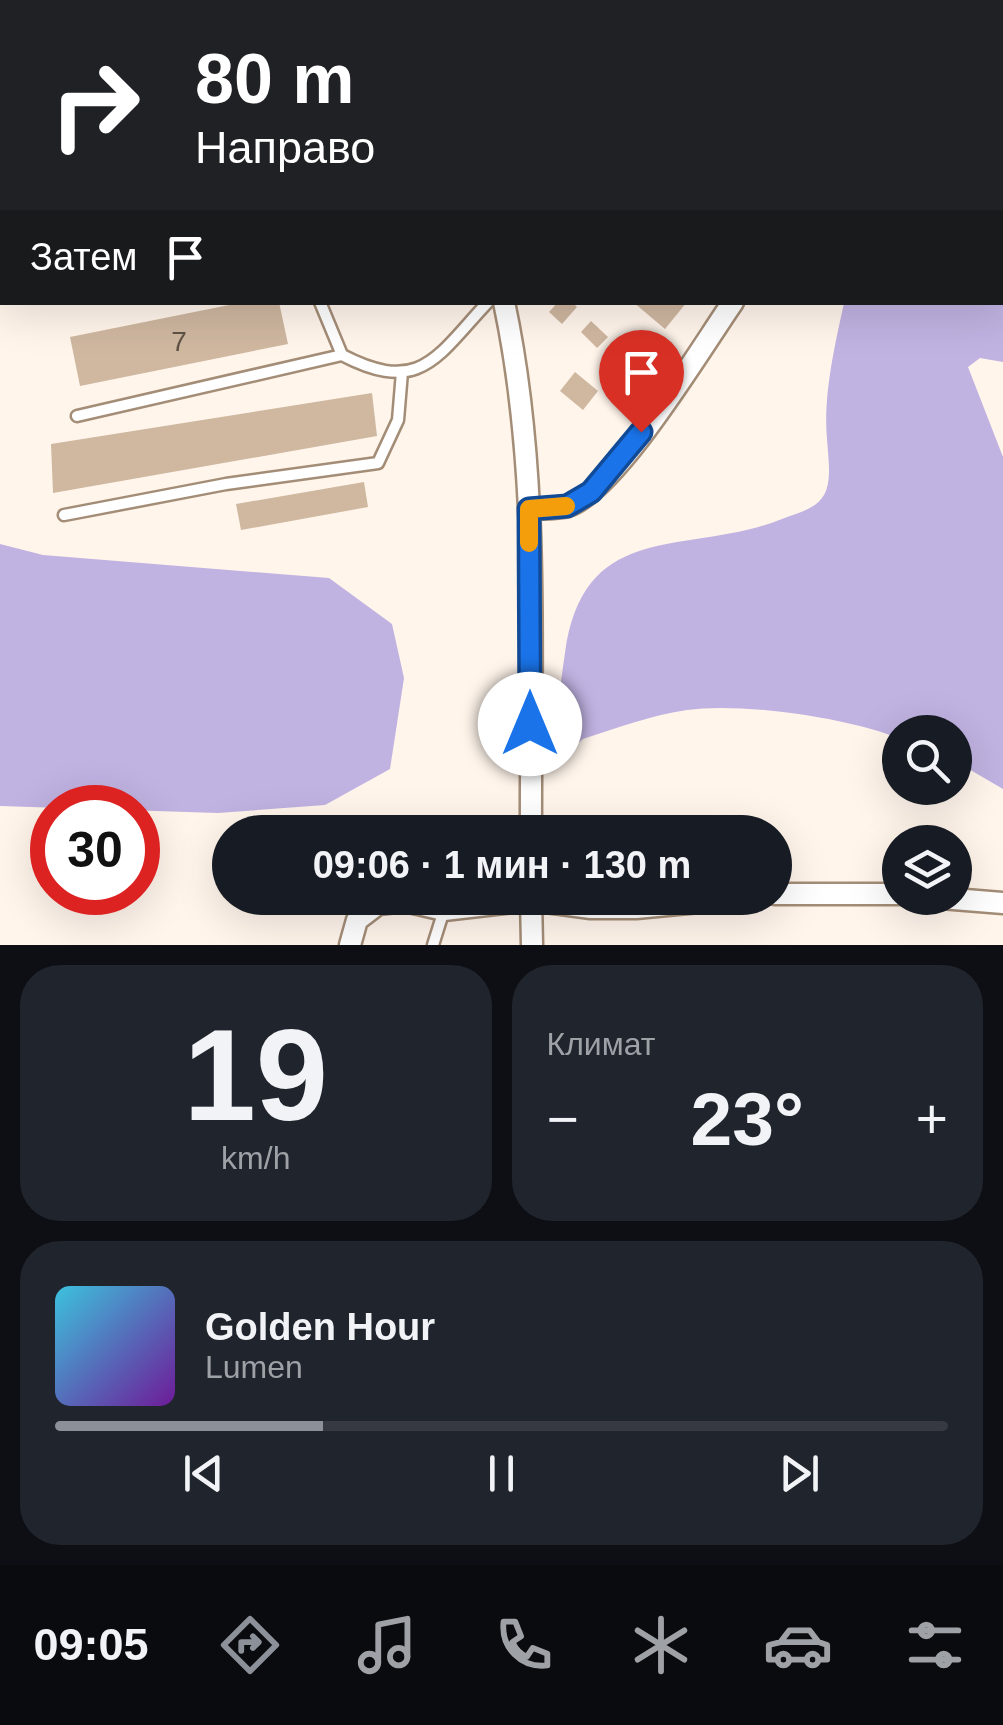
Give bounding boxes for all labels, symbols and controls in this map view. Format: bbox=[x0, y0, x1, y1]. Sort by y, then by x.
icon: right bbox=[30, 40, 160, 170]
text: 80 m bbox=[195, 40, 355, 118]
text: Направо bbox=[195, 122, 375, 173]
icon: arrive bbox=[158, 230, 213, 285]
text: Затем bbox=[30, 236, 138, 278]
house number: 7 bbox=[171, 326, 187, 357]
pin bbox=[599, 330, 684, 433]
icon: arrive bbox=[614, 345, 669, 400]
position arrow bbox=[478, 672, 582, 776]
map controls bbox=[882, 715, 972, 915]
button: search bbox=[882, 715, 972, 805]
speed limit sign: 30 bbox=[30, 785, 160, 915]
button: layers bbox=[882, 825, 972, 915]
text: 09:06 · 1 мин · 130 m bbox=[313, 844, 691, 886]
text: 19 bbox=[183, 1002, 328, 1148]
text: Климат bbox=[547, 1026, 655, 1062]
text: 23° bbox=[691, 1077, 804, 1161]
text: − bbox=[547, 1088, 579, 1150]
text: + bbox=[916, 1088, 948, 1150]
text: km/h bbox=[221, 1140, 290, 1176]
text: Golden Hour bbox=[205, 1306, 435, 1348]
text: Lumen bbox=[205, 1349, 303, 1385]
icon: previous bbox=[176, 1446, 231, 1501]
icon: pause bbox=[474, 1446, 529, 1501]
icon: next bbox=[772, 1446, 827, 1501]
icon: directions bbox=[215, 1610, 285, 1680]
icon: music bbox=[352, 1610, 422, 1680]
icon: phone bbox=[489, 1610, 559, 1680]
icon: climate bbox=[626, 1610, 696, 1680]
icon: car bbox=[763, 1610, 833, 1680]
icon: filters bbox=[900, 1610, 970, 1680]
text: 09:05 bbox=[33, 1619, 149, 1670]

